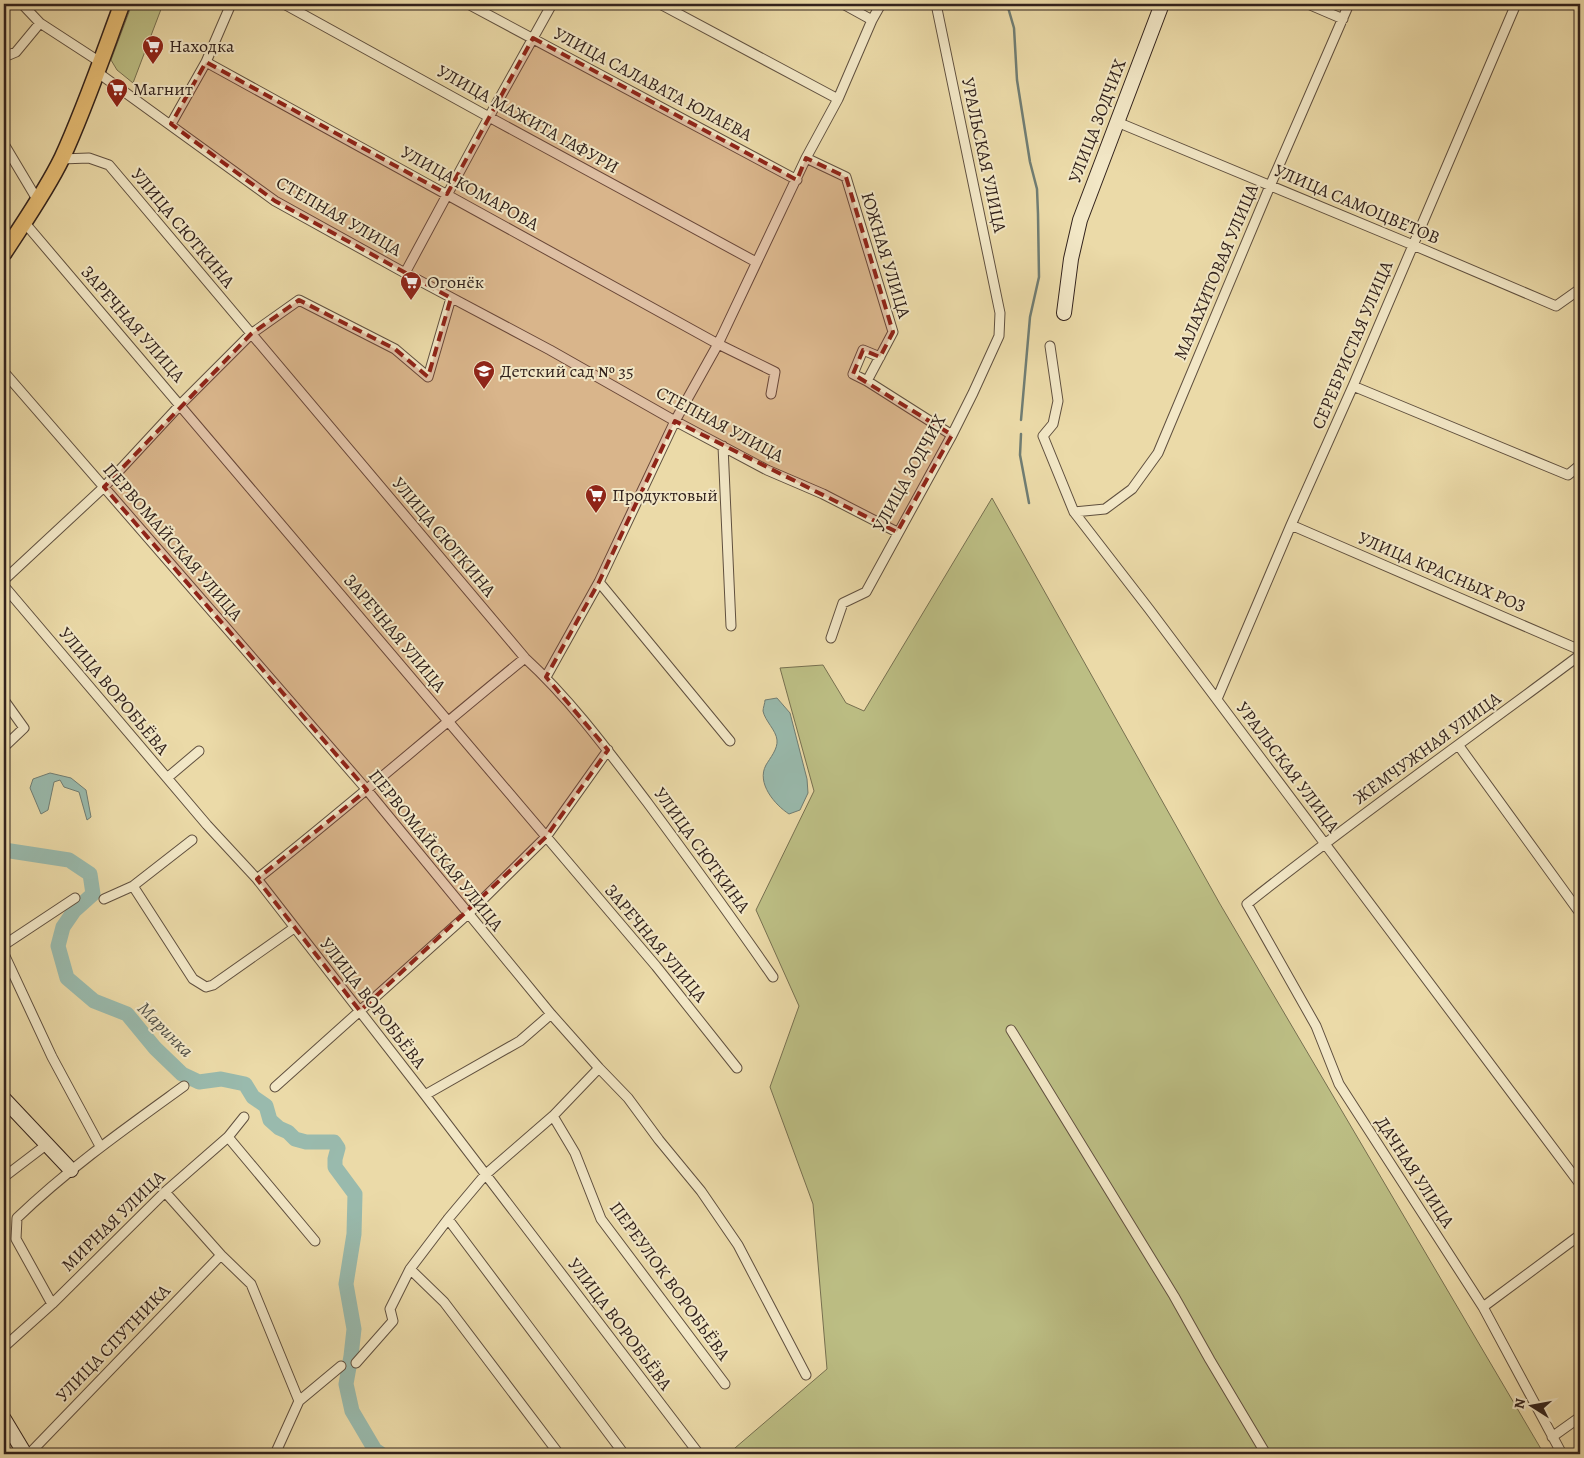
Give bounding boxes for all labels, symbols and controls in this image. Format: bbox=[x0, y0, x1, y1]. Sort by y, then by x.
street label: УЛИЦА САЛАВАТА ЮЛАЕВА bbox=[549, 21, 757, 147]
supermarket icon: Находка bbox=[141, 34, 165, 65]
place label: Находка bbox=[169, 34, 235, 58]
street label: УЛИЦА ЗОДЧИХ bbox=[1062, 55, 1132, 186]
street label: УЛИЦА МАЖИТА ГАФУРИ bbox=[433, 59, 623, 179]
street label: УРАЛЬСКАЯ УЛИЦА bbox=[956, 75, 1012, 235]
supermarket icon: Магнит bbox=[105, 77, 129, 108]
place label: Магнит bbox=[133, 77, 193, 101]
street label: УЛИЦА КОМАРОВА bbox=[396, 140, 544, 236]
street label: УЛИЦА САМОЦВЕТОВ bbox=[1270, 158, 1444, 250]
street label: УЛИЦА СЮТКИНА bbox=[126, 163, 241, 293]
street label: СТЕПНАЯ УЛИЦА bbox=[272, 170, 407, 262]
street label: МАЛАХИТОВАЯ УЛИЦА bbox=[1168, 180, 1264, 364]
street label: ЮЖНАЯ УЛИЦА bbox=[855, 189, 917, 322]
street label: СЕРЕБРИСТАЯ УЛИЦА bbox=[1306, 257, 1399, 433]
street label: ЗАРЕЧНАЯ УЛИЦА bbox=[76, 261, 191, 388]
supermarket icon: Огонёк bbox=[399, 270, 423, 301]
place label: Огонёк bbox=[427, 270, 484, 294]
school or university icon: Детский сад № 35 bbox=[472, 359, 496, 390]
place label: Детский сад № 35 bbox=[500, 359, 634, 383]
street label: СТЕПНАЯ УЛИЦА bbox=[652, 380, 788, 468]
street label: УЛИЦА ЗОДЧИХ bbox=[867, 410, 951, 536]
street label: ПЕРВОМАЙСКАЯ УЛИЦА bbox=[98, 458, 249, 626]
street label: УЛИЦА СЮТКИНА bbox=[387, 472, 502, 602]
supermarket icon: Продуктовый bbox=[584, 483, 608, 514]
place label: Продуктовый bbox=[612, 483, 718, 507]
street label: УЛИЦА КРАСНЫХ РОЗ bbox=[1354, 526, 1530, 618]
street label: ЗАРЕЧНАЯ УЛИЦА bbox=[338, 569, 452, 698]
street label: УЛИЦА ВОРОБЬЁВА bbox=[53, 622, 175, 760]
street label: ЖЕМЧУЖНАЯ УЛИЦА bbox=[1348, 686, 1506, 810]
street label: УРАЛЬСКАЯ УЛИЦА bbox=[1231, 697, 1345, 838]
street label: ПЕРВОМАЙСКАЯ УЛИЦА bbox=[363, 764, 509, 936]
street label: УЛИЦА СЮТКИНА bbox=[648, 782, 756, 918]
street label: ЗАРЕЧНАЯ УЛИЦА bbox=[599, 879, 713, 1008]
street label: УЛИЦА ВОРОБЬЁВА bbox=[314, 933, 432, 1074]
water label: Маринка bbox=[131, 996, 199, 1064]
street label: ДАЧНАЯ УЛИЦА bbox=[1370, 1112, 1460, 1233]
street label: МИРНАЯ УЛИЦА bbox=[56, 1165, 170, 1277]
street label: ПЕРЕУЛОК ВОРОБЬЁВА bbox=[604, 1197, 736, 1366]
street label: УЛИЦА ВОРОБЬЁВА bbox=[562, 1253, 678, 1395]
street label: УЛИЦА СПУТНИКА bbox=[51, 1279, 176, 1407]
north arrow bbox=[1506, 1380, 1556, 1430]
text: N bbox=[1509, 1397, 1530, 1410]

